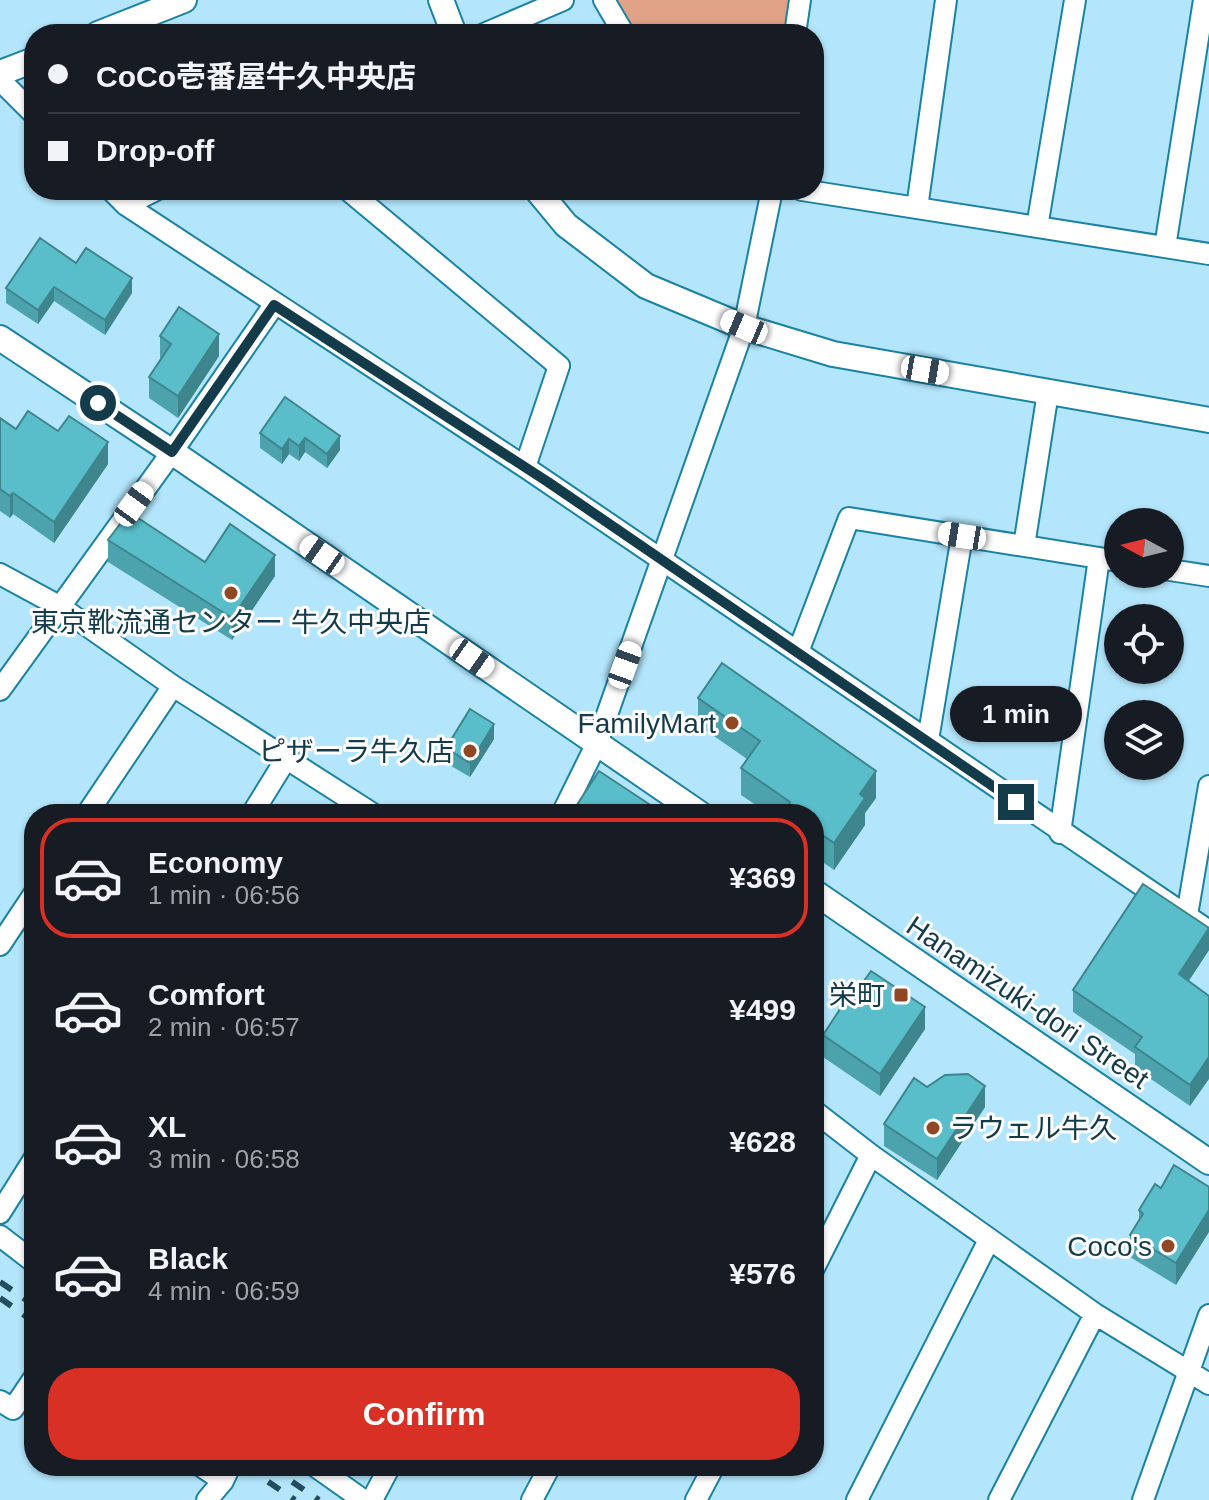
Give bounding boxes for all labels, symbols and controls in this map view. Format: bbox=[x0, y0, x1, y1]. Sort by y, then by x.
text: CoCo壱番屋牛久中央店 bbox=[96, 60, 416, 93]
text: Drop-off bbox=[96, 134, 214, 167]
car bbox=[717, 307, 771, 347]
car bbox=[899, 354, 951, 386]
route start bbox=[80, 385, 116, 421]
car bbox=[110, 478, 158, 530]
north arrow bbox=[1104, 508, 1184, 588]
map controls bbox=[1104, 508, 1184, 780]
car bbox=[936, 520, 988, 552]
car bbox=[295, 531, 349, 579]
marker: 東京靴流通センター 牛久中央店 bbox=[222, 584, 240, 602]
button: locate bbox=[1104, 604, 1184, 684]
place label: 東京靴流通センター 牛久中央店 bbox=[31, 607, 431, 638]
car bbox=[445, 634, 499, 682]
car bbox=[606, 638, 644, 692]
callout: 1 min bbox=[950, 686, 1082, 742]
text: 1 min bbox=[982, 699, 1050, 729]
button: layers bbox=[1104, 700, 1184, 780]
place label: FamilyMart bbox=[578, 708, 716, 739]
marker: FamilyMart bbox=[723, 714, 741, 732]
place label: ピザーラ牛久店 bbox=[258, 736, 454, 767]
marker: ピザーラ牛久店 bbox=[461, 742, 479, 760]
route end bbox=[998, 784, 1034, 820]
icon: car bbox=[52, 842, 124, 914]
text: Economy bbox=[148, 846, 283, 879]
text: ¥369 bbox=[729, 861, 796, 894]
text: 1 min · 06:56 bbox=[148, 880, 300, 910]
street label: Hanamizuki-dori Street bbox=[901, 910, 1155, 1095]
icon: car bbox=[52, 974, 124, 1046]
text: Comfort bbox=[148, 978, 265, 1011]
place label: 栄町 bbox=[829, 980, 885, 1011]
marker: 栄町 bbox=[892, 986, 910, 1004]
text: ¥499 bbox=[729, 993, 796, 1026]
text: 2 min · 06:57 bbox=[148, 1012, 300, 1042]
icon: car bbox=[52, 1106, 124, 1178]
text: XL bbox=[148, 1110, 186, 1143]
place label: ラウェル牛久 bbox=[949, 1113, 1117, 1144]
marker: ラウェル牛久 bbox=[924, 1119, 942, 1137]
text: ¥628 bbox=[729, 1125, 796, 1158]
text: 3 min · 06:58 bbox=[148, 1144, 300, 1174]
place label: Coco's bbox=[1067, 1231, 1152, 1262]
marker: Coco's bbox=[1159, 1237, 1177, 1255]
icon: car bbox=[52, 1238, 124, 1310]
text: Black bbox=[148, 1242, 228, 1275]
text: ¥576 bbox=[729, 1257, 796, 1290]
text: 4 min · 06:59 bbox=[148, 1276, 300, 1306]
button: Confirm bbox=[48, 1368, 800, 1460]

